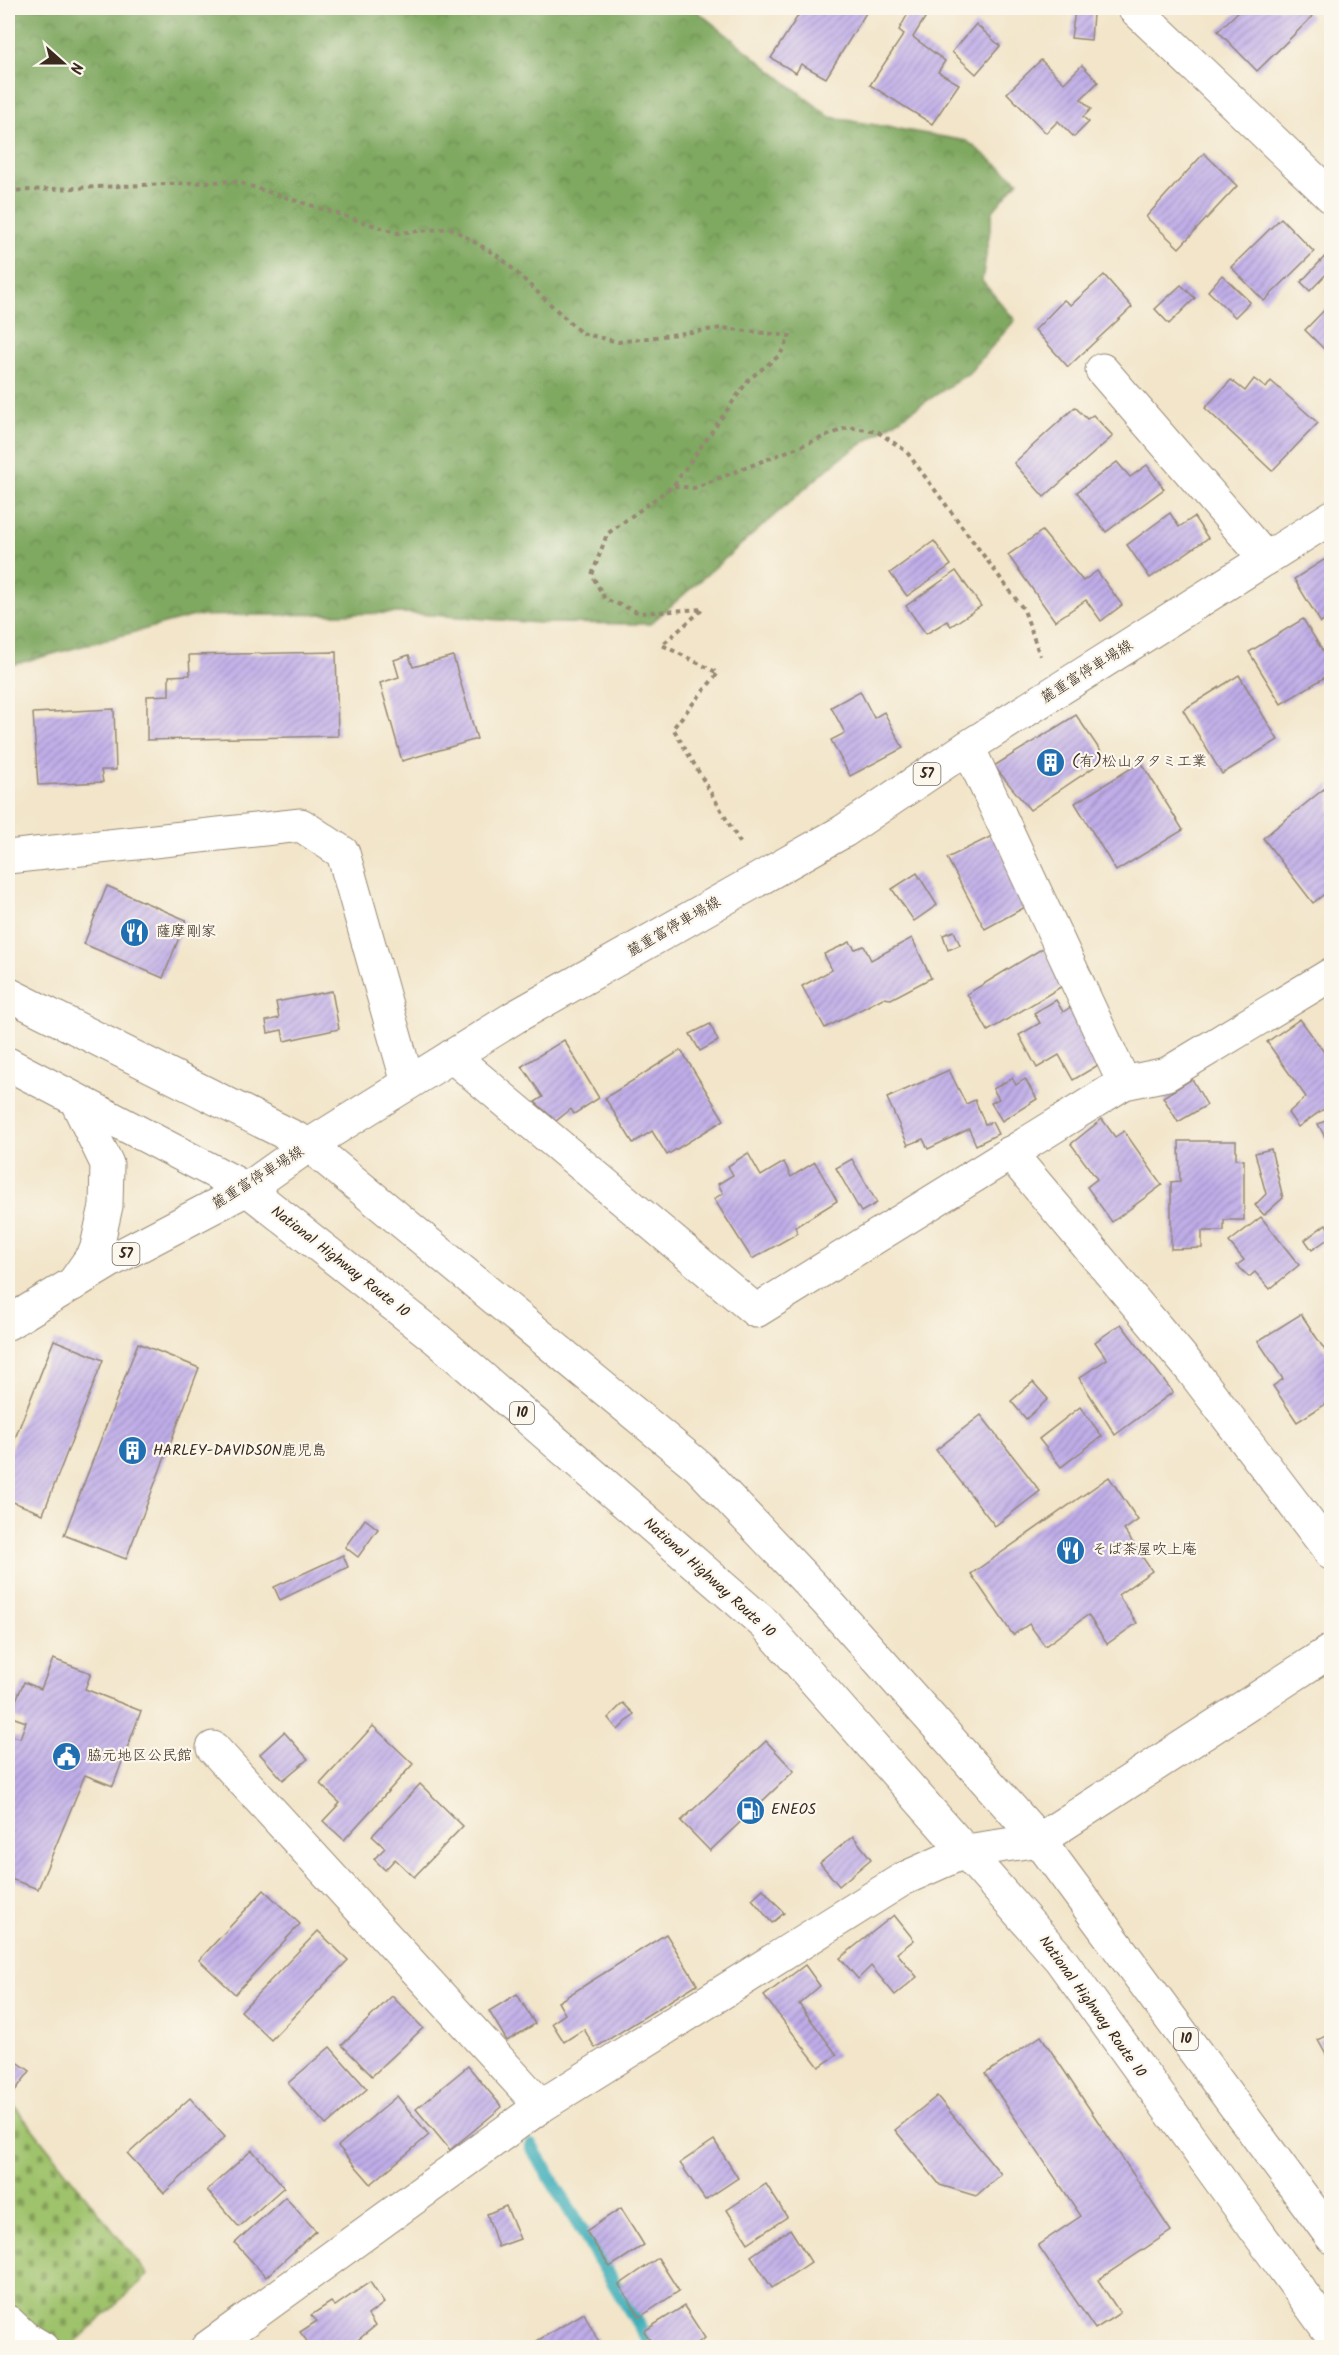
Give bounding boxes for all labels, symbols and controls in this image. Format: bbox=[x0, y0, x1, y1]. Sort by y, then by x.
north arrow bbox=[33, 33, 93, 93]
text: N bbox=[62, 59, 89, 77]
street label: 麓重富停車場線 bbox=[1036, 634, 1138, 710]
building icon: (有)松山タタミ工業 bbox=[1035, 746, 1067, 778]
place label: (有)松山タタミ工業 bbox=[1072, 750, 1207, 774]
road number: 57 bbox=[914, 763, 940, 785]
street label: 麓重富停車場線 bbox=[623, 890, 725, 964]
restaurant icon: 薩摩剛家 bbox=[119, 916, 151, 948]
place label: 薩摩剛家 bbox=[156, 920, 216, 944]
street label: 麓重富停車場線 bbox=[207, 1140, 309, 1216]
street label: National Highway Route 10 bbox=[265, 1200, 415, 1324]
road number: 57 bbox=[112, 1243, 140, 1265]
road number: 10 bbox=[510, 1402, 534, 1424]
building icon: HARLEY-DAVIDSON鹿児島 bbox=[116, 1435, 148, 1467]
place label: HARLEY-DAVIDSON鹿児島 bbox=[153, 1439, 327, 1463]
street label: National Highway Route 10 bbox=[638, 1512, 781, 1644]
restaurant icon: そば茶屋吹上庵 bbox=[1055, 1534, 1087, 1566]
place label: そば茶屋吹上庵 bbox=[1092, 1538, 1197, 1562]
public building icon: 脇元地区公民館 bbox=[50, 1740, 82, 1772]
place label: 脇元地区公民館 bbox=[87, 1744, 192, 1768]
fuel station icon: ENEOS bbox=[734, 1794, 766, 1826]
place label: ENEOS bbox=[771, 1798, 816, 1822]
street label: National Highway Route 10 bbox=[1032, 1931, 1152, 2083]
road number: 10 bbox=[1174, 2028, 1198, 2050]

